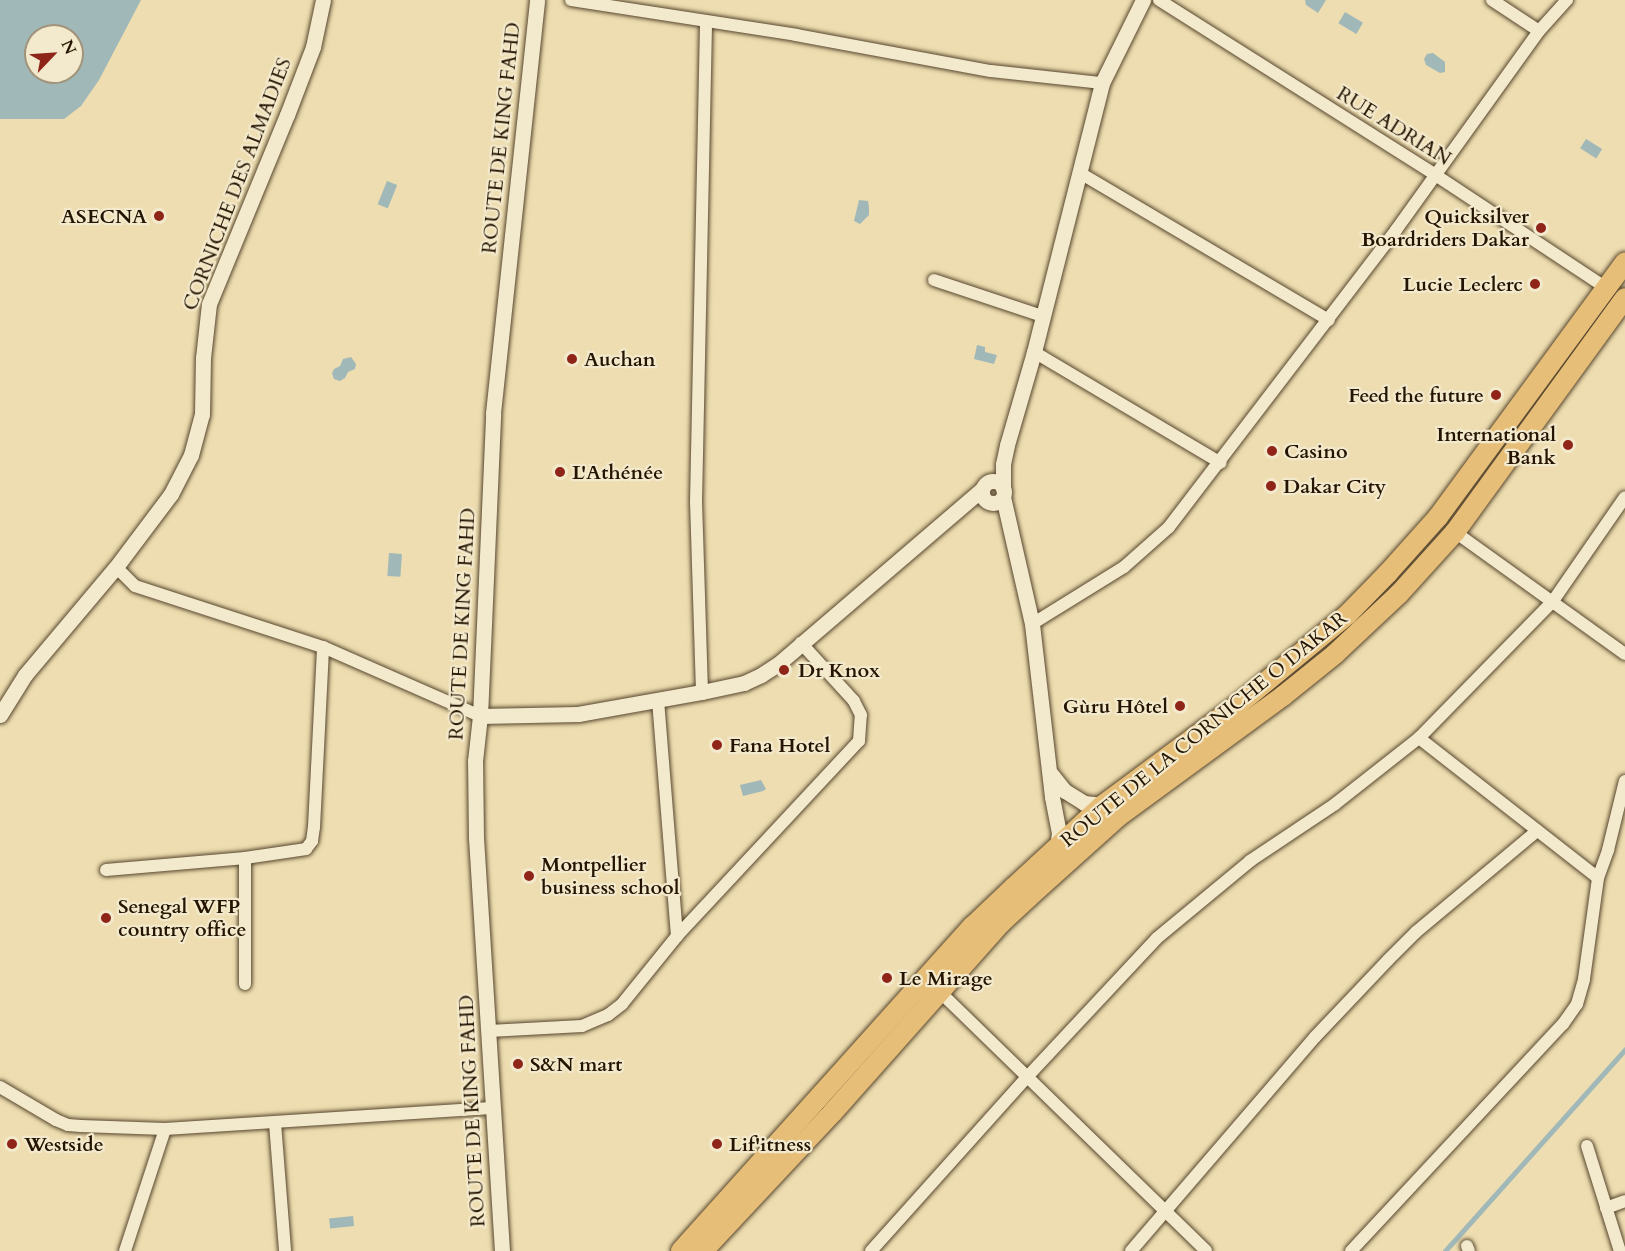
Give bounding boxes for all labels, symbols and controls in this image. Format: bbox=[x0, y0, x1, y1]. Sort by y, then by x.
street label: ROUTE DE KING FAHD bbox=[477, 21, 525, 255]
north arrow bbox=[24, 24, 84, 84]
text: N bbox=[56, 36, 81, 58]
street label: CORNICHE DES ALMADIES bbox=[178, 54, 296, 314]
street label: RUE ADRIAN bbox=[1332, 81, 1456, 171]
place label: ASECNA bbox=[61, 204, 147, 228]
place label: Quicksilver Boardriders Dakar bbox=[1361, 204, 1529, 251]
marker: ASECNA bbox=[152, 209, 166, 223]
marker: Quicksilver Boardriders Dakar bbox=[1534, 221, 1548, 235]
place label: Lucie Leclerc bbox=[1403, 272, 1523, 296]
marker: Lucie Leclerc bbox=[1528, 277, 1542, 291]
place label: Auchan bbox=[584, 347, 656, 371]
marker: Auchan bbox=[565, 352, 579, 366]
place label: Feed the future bbox=[1348, 383, 1484, 407]
marker: Feed the future bbox=[1489, 388, 1503, 402]
place label: International Bank bbox=[1437, 422, 1556, 469]
marker: International Bank bbox=[1561, 438, 1575, 452]
place label: Casino bbox=[1284, 439, 1348, 463]
marker: Casino bbox=[1265, 444, 1279, 458]
place label: L'Athénée bbox=[572, 460, 663, 484]
marker: L'Athénée bbox=[553, 465, 567, 479]
place label: Dakar City bbox=[1283, 474, 1386, 498]
marker: Dakar City bbox=[1264, 479, 1278, 493]
street label: ROUTE DE KING FAHD bbox=[444, 507, 480, 741]
street label: ROUTE DE LA CORNICHE O DAKAR bbox=[1056, 606, 1352, 852]
place label: Dr Knox bbox=[798, 658, 880, 682]
marker: Dr Knox bbox=[775, 661, 793, 679]
place label: Gùru Hôtel bbox=[1063, 694, 1168, 718]
marker: Gùru Hôtel bbox=[1173, 699, 1187, 713]
place label: Fana Hotel bbox=[729, 733, 830, 757]
marker: Fana Hotel bbox=[710, 738, 724, 752]
place label: Montpellier business school bbox=[541, 852, 680, 899]
marker: Montpellier business school bbox=[522, 869, 536, 883]
place label: Senegal WFP country office bbox=[118, 894, 246, 941]
marker: Senegal WFP country office bbox=[99, 911, 113, 925]
place label: Le Mirage bbox=[899, 966, 993, 990]
marker: Le Mirage bbox=[880, 971, 894, 985]
street label: ROUTE DE KING FAHD bbox=[454, 994, 490, 1228]
place label: S&N mart bbox=[530, 1052, 622, 1076]
marker: S&N mart bbox=[511, 1057, 525, 1071]
place label: Westside bbox=[24, 1132, 104, 1156]
place label: Lif'itness bbox=[729, 1132, 811, 1156]
marker: Westside bbox=[5, 1137, 19, 1151]
marker: Lif'itness bbox=[710, 1137, 724, 1151]

